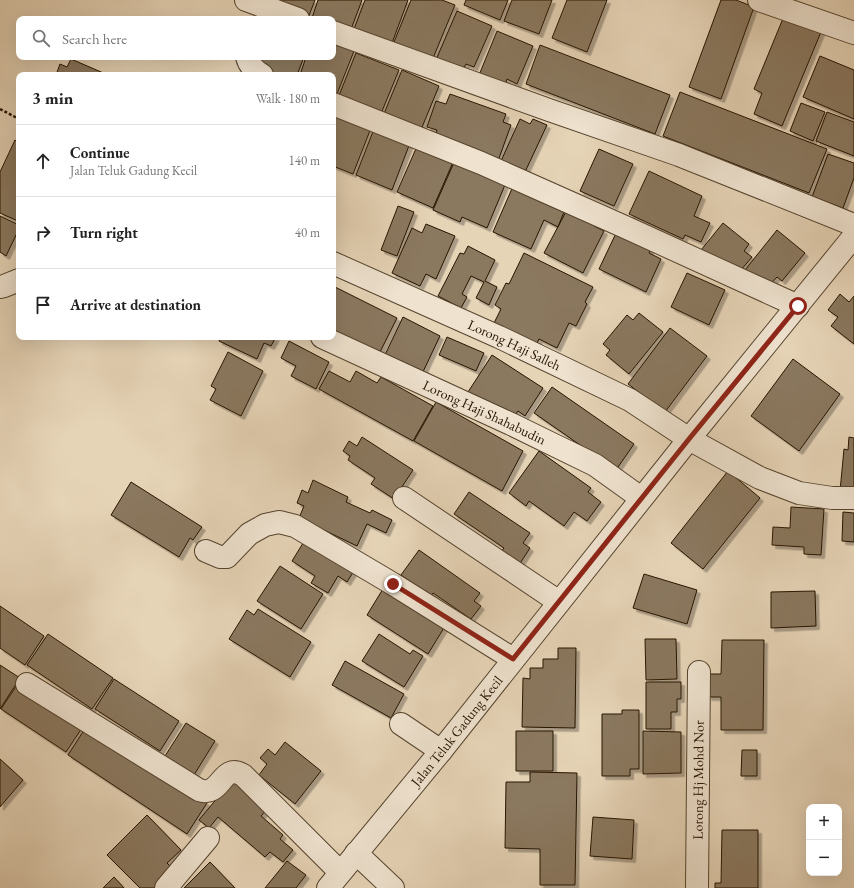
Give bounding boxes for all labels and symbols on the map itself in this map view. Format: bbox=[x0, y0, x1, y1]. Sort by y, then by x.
route start bbox=[789, 297, 807, 315]
street label: Lorong Haji Salleh bbox=[465, 315, 564, 374]
street label: Lorong Haji Shahabudin bbox=[420, 376, 550, 449]
route end bbox=[384, 575, 402, 593]
street label: Jalan Teluk Gadung Kecil bbox=[406, 671, 507, 791]
street label: Lorong Hj Mohd Nor bbox=[688, 720, 708, 840]

